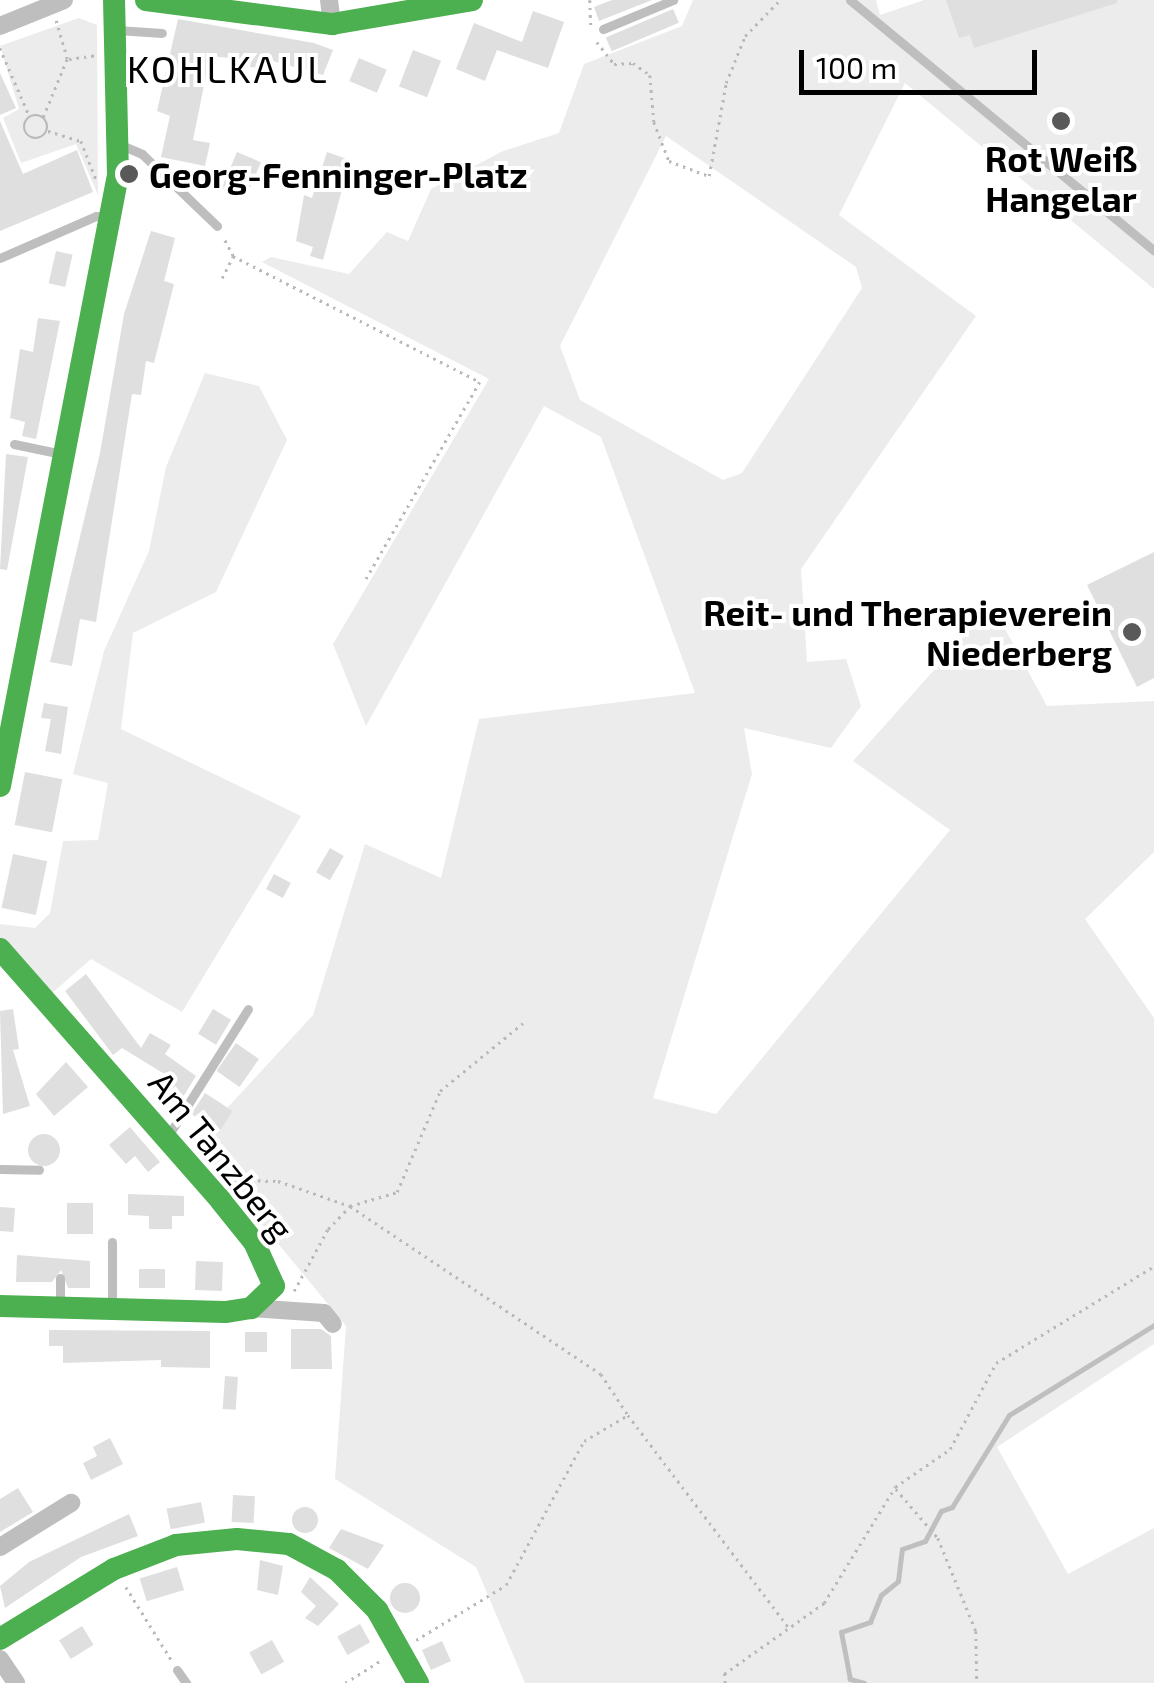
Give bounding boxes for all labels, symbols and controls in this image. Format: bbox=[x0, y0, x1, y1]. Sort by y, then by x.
scale bar bbox=[804, 30, 1042, 92]
district label: KOHLKAUL bbox=[127, 46, 329, 92]
text: 100 m bbox=[816, 49, 897, 85]
marker: Rot Weiß Hangelar bbox=[1050, 110, 1072, 132]
place label: Rot Weiß Hangelar bbox=[985, 137, 1137, 219]
place label: Georg-Fenninger-Platz bbox=[149, 153, 528, 195]
marker: Georg-Fenninger-Platz bbox=[118, 163, 140, 185]
place label: Reit- und Therapieverein Niederberg bbox=[702, 591, 1112, 673]
marker: Reit- und Therapieverein Niederberg bbox=[1121, 621, 1143, 643]
street label: Am Tanzberg bbox=[141, 1061, 303, 1249]

